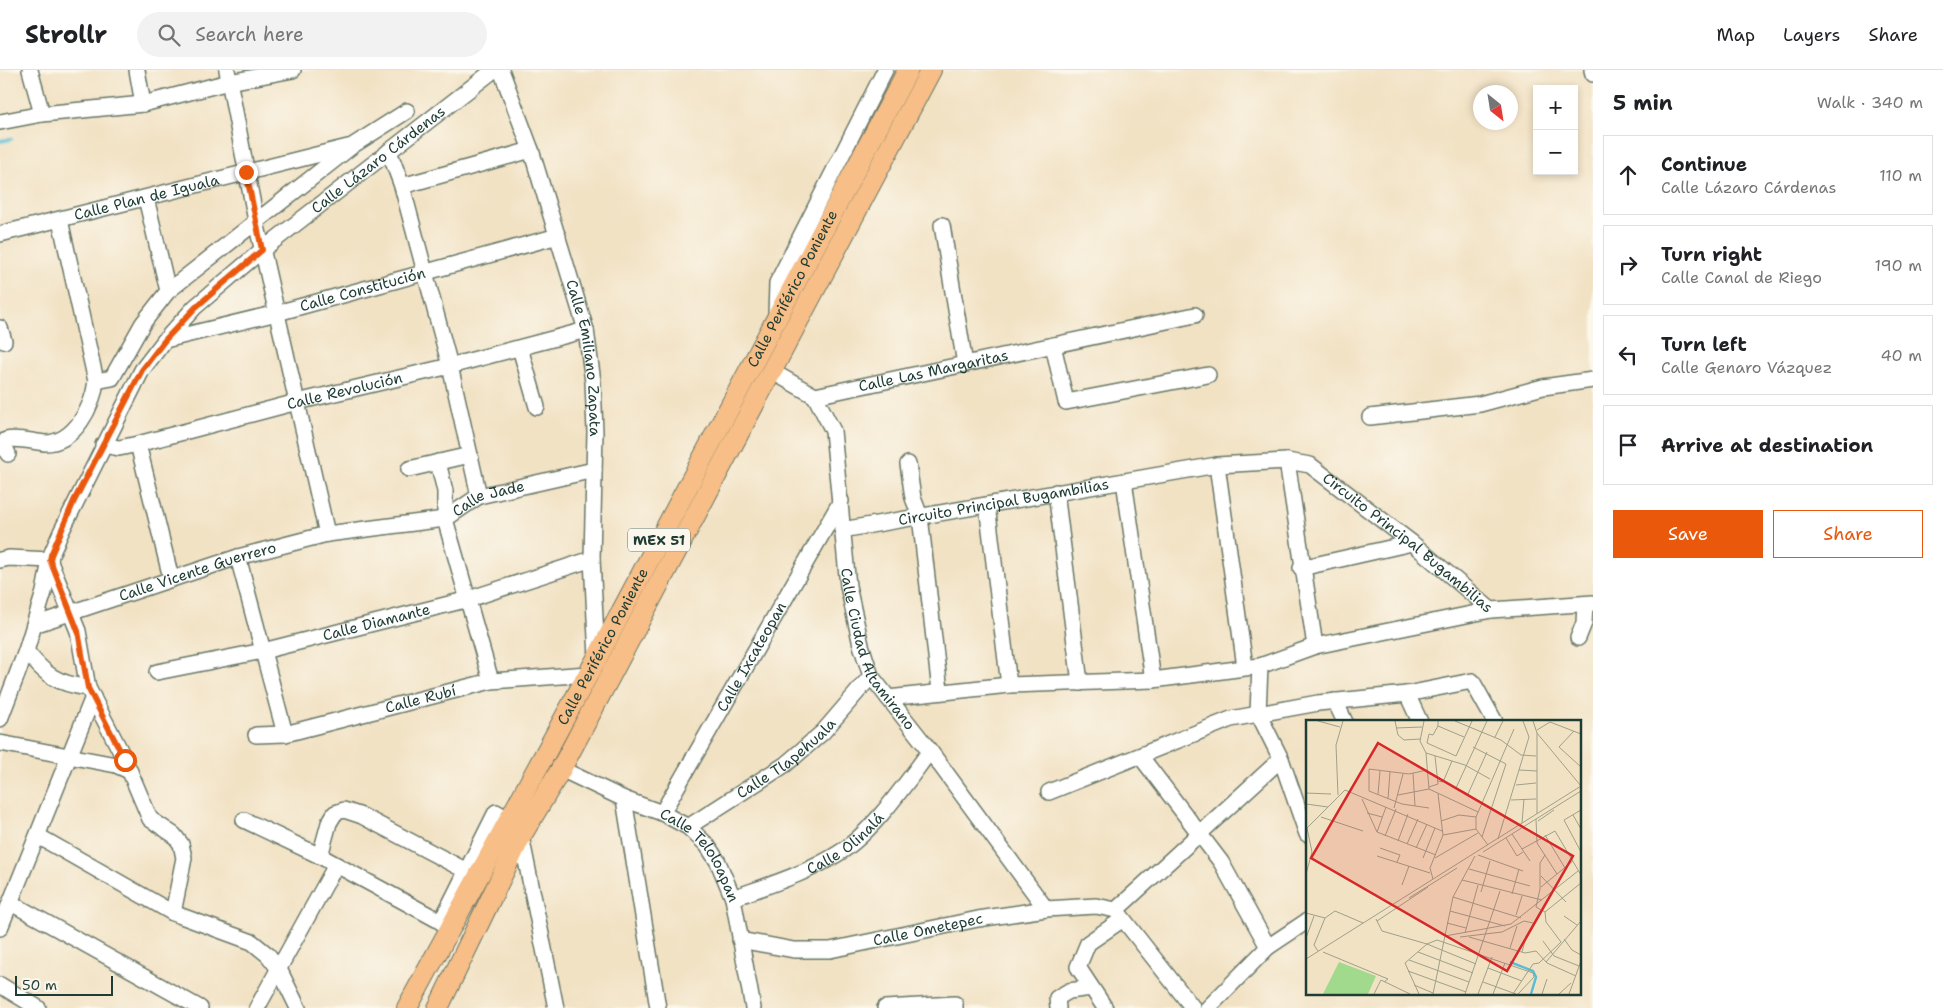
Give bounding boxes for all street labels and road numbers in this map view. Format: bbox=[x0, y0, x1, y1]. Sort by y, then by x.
street label: Calle Lázaro Cárdenas bbox=[307, 101, 450, 218]
street label: Calle Plan de Iguala bbox=[72, 169, 222, 225]
street label: Calle Periférico Poniente bbox=[742, 207, 842, 371]
street label: Calle Constitución bbox=[298, 263, 428, 316]
street label: Calle Emiliano Zapata bbox=[561, 277, 605, 437]
street label: Calle Las Margaritas bbox=[857, 345, 1010, 396]
street label: Calle Revolución bbox=[285, 368, 404, 414]
street label: Circuito Principal Bugambilias bbox=[1318, 468, 1497, 617]
street label: Circuito Principal Bugambilias bbox=[897, 474, 1110, 530]
street label: Calle Jade bbox=[448, 476, 527, 521]
road number: MEX 51 bbox=[628, 528, 690, 552]
street label: Calle Vicente Guerrero bbox=[116, 538, 278, 606]
street label: Calle Periférico Poniente bbox=[552, 565, 653, 729]
street label: Calle Ciudad Altamirano bbox=[836, 567, 920, 734]
street label: Calle Ixcateopan bbox=[712, 598, 791, 716]
street label: Calle Diamante bbox=[321, 599, 432, 646]
street label: Calle Rubí bbox=[383, 680, 459, 718]
street label: Calle Tlapehuala bbox=[733, 714, 841, 803]
street label: Calle Teloloapan bbox=[656, 804, 744, 905]
street label: Calle Olinalá bbox=[803, 808, 889, 879]
street label: Calle Ometepec bbox=[871, 908, 984, 951]

